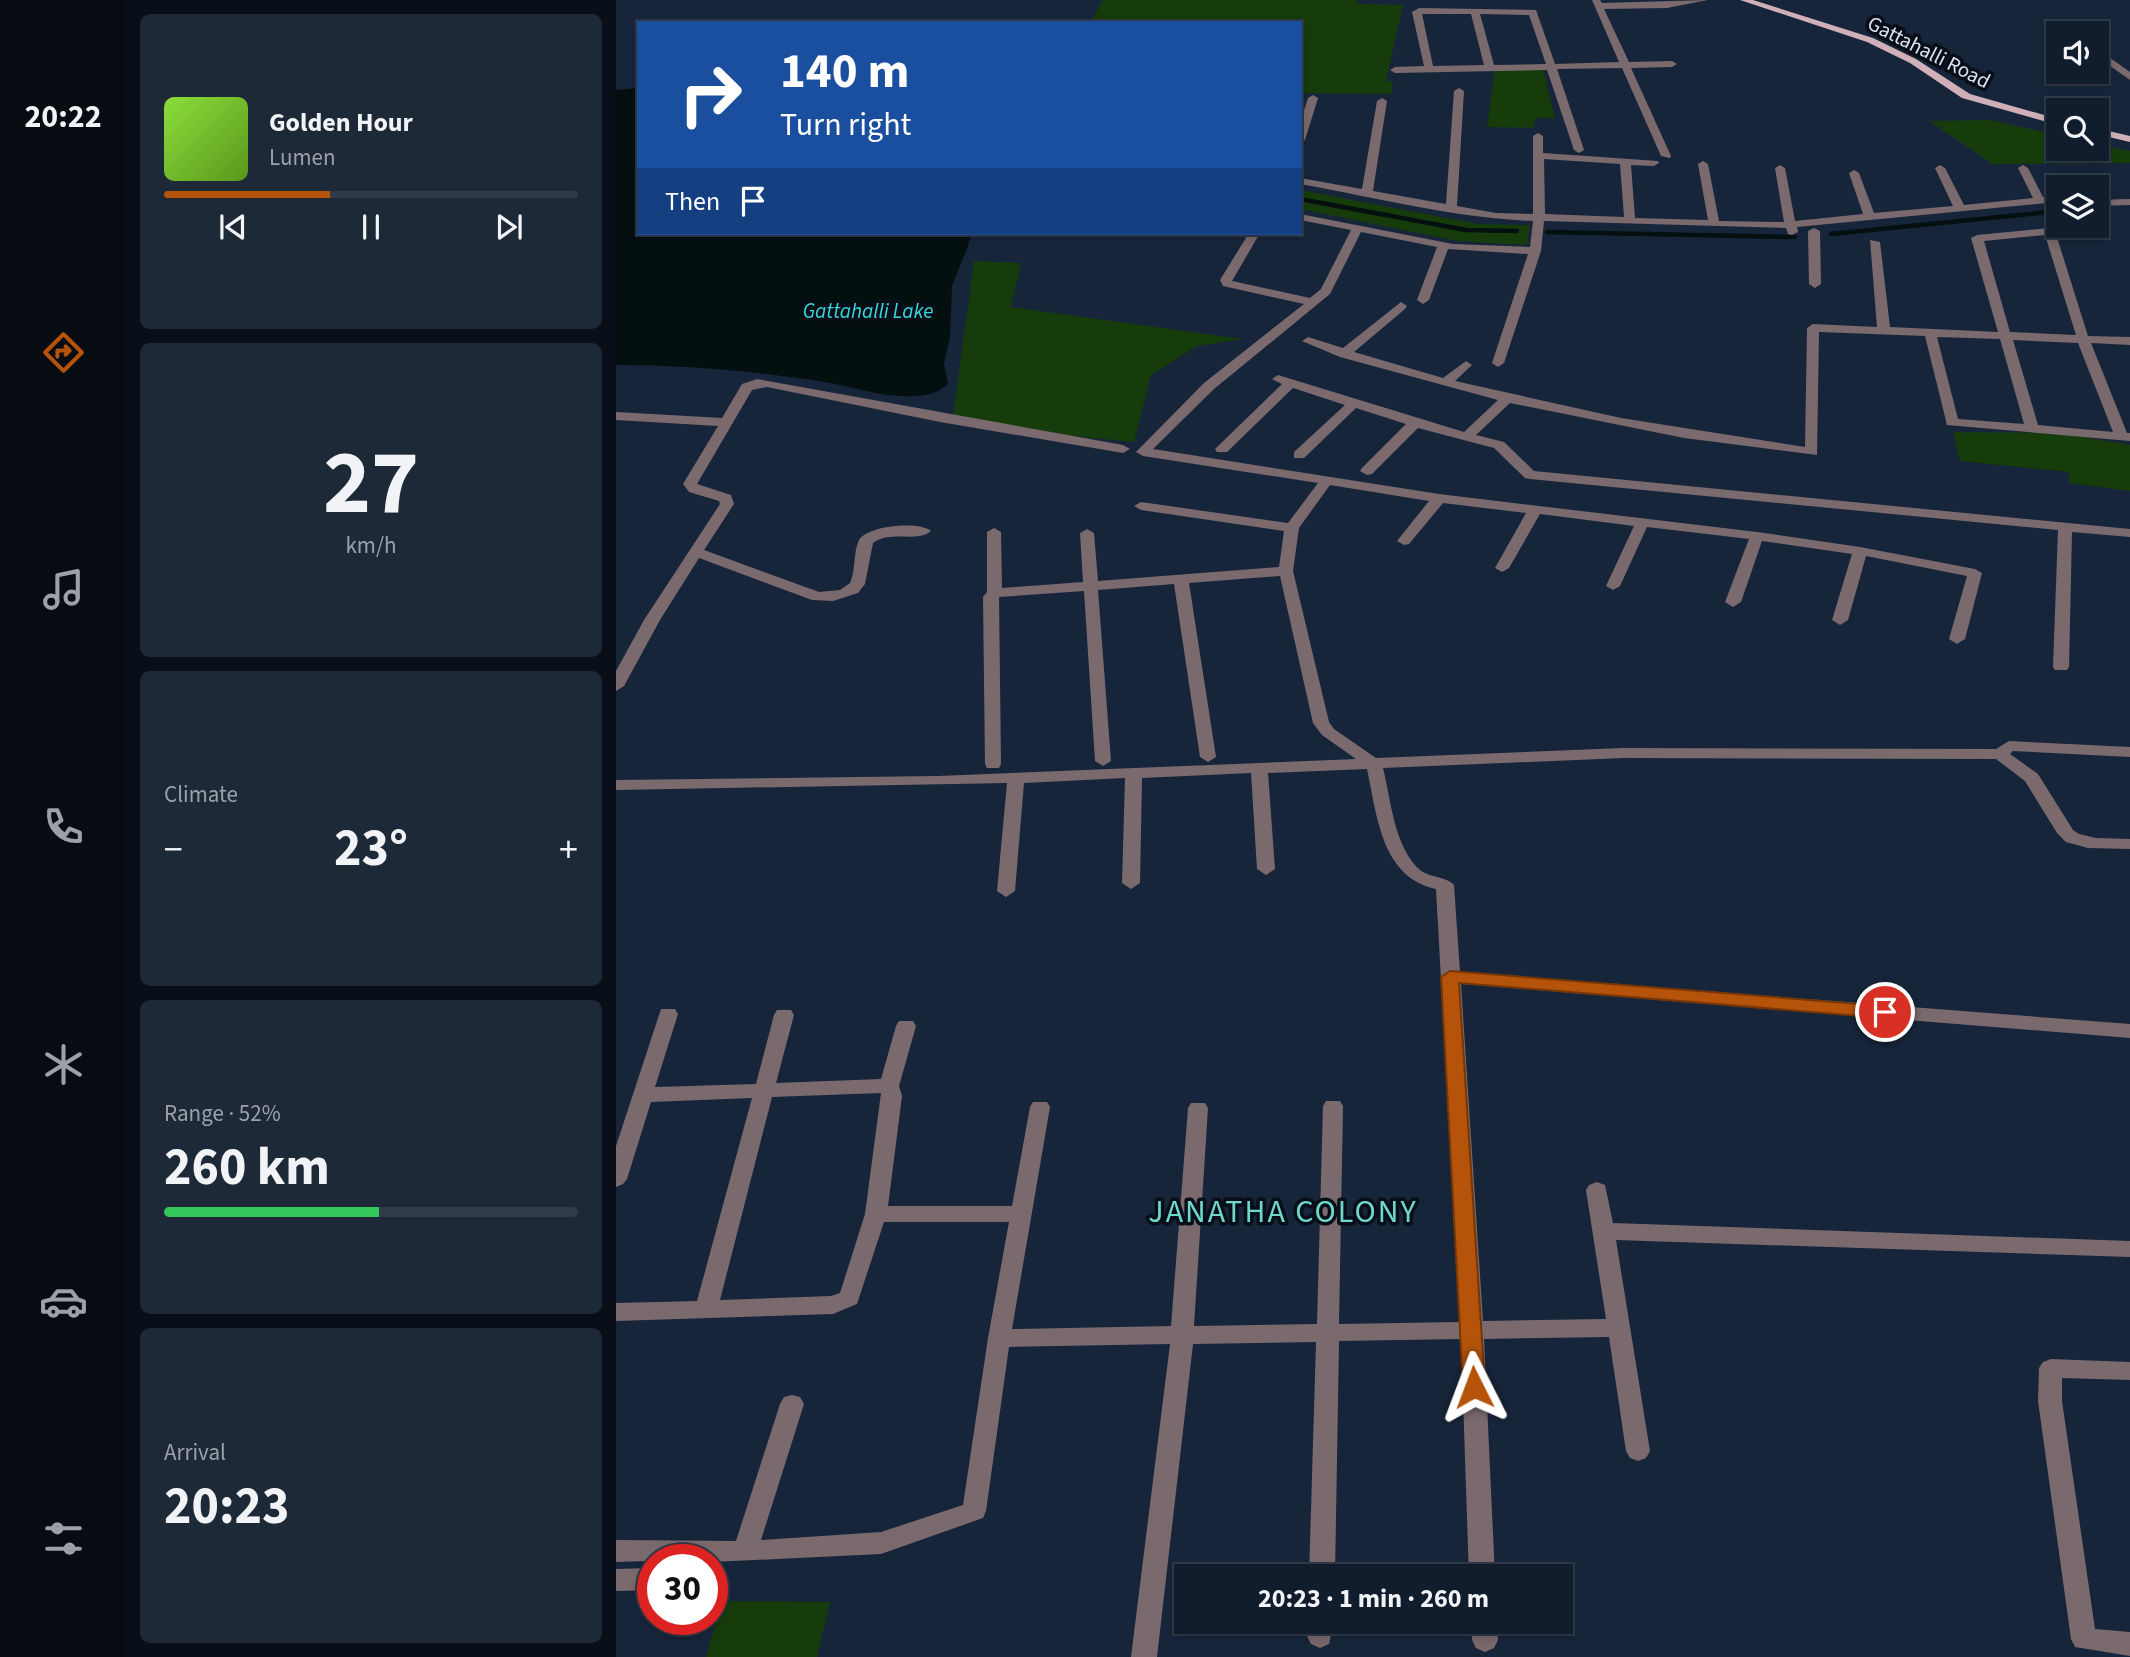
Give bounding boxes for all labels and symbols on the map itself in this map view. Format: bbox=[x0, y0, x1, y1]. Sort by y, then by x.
street label: Gattahalli Road bbox=[1862, 8, 1996, 96]
water label: Gattahalli Lake bbox=[803, 296, 933, 326]
pin bbox=[1855, 982, 1915, 1042]
district label: JANATHA COLONY bbox=[1148, 1189, 1418, 1235]
position arrow bbox=[1437, 1350, 1511, 1424]
speed limit sign: 30 bbox=[637, 1544, 728, 1635]

